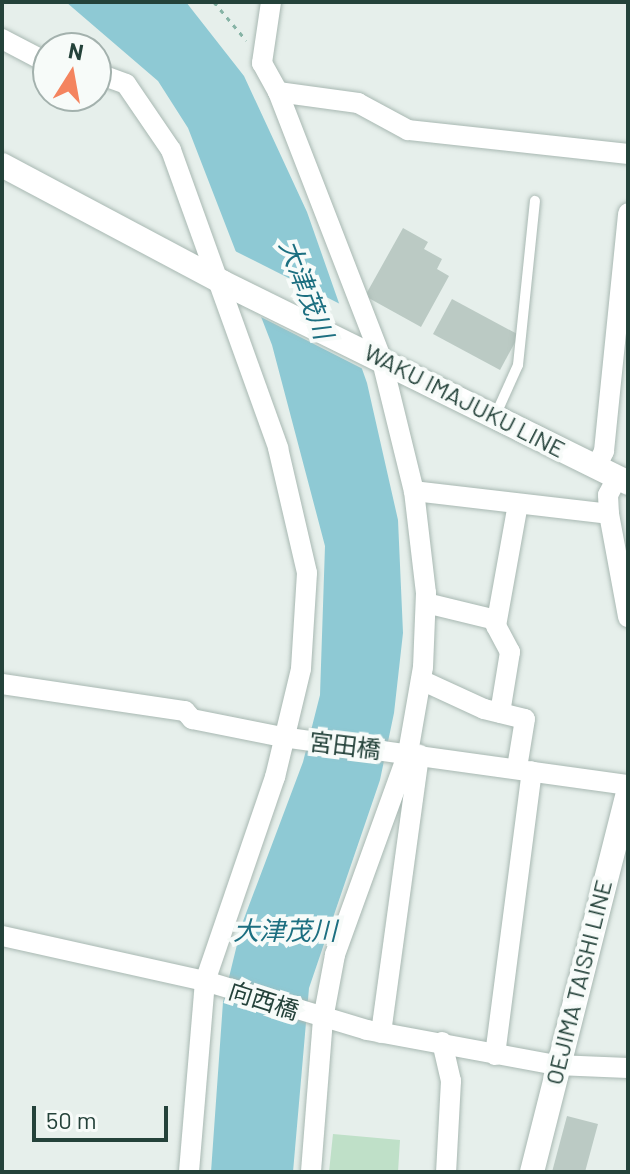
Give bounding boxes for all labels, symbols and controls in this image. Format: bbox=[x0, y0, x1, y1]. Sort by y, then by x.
north arrow bbox=[32, 32, 112, 112]
text: N bbox=[67, 36, 86, 65]
water label: 大津茂川 bbox=[274, 235, 340, 343]
street label: WAKU IMAJUKU LINE bbox=[360, 337, 570, 463]
street label: 宮田橋 bbox=[308, 726, 382, 764]
street label: OEJIMA TAISHI LINE bbox=[539, 877, 617, 1087]
water label: 大津茂川 bbox=[233, 914, 337, 946]
street label: 向西橋 bbox=[225, 975, 303, 1025]
scale bar bbox=[36, 1090, 172, 1140]
text: 50 m bbox=[46, 1105, 97, 1134]

